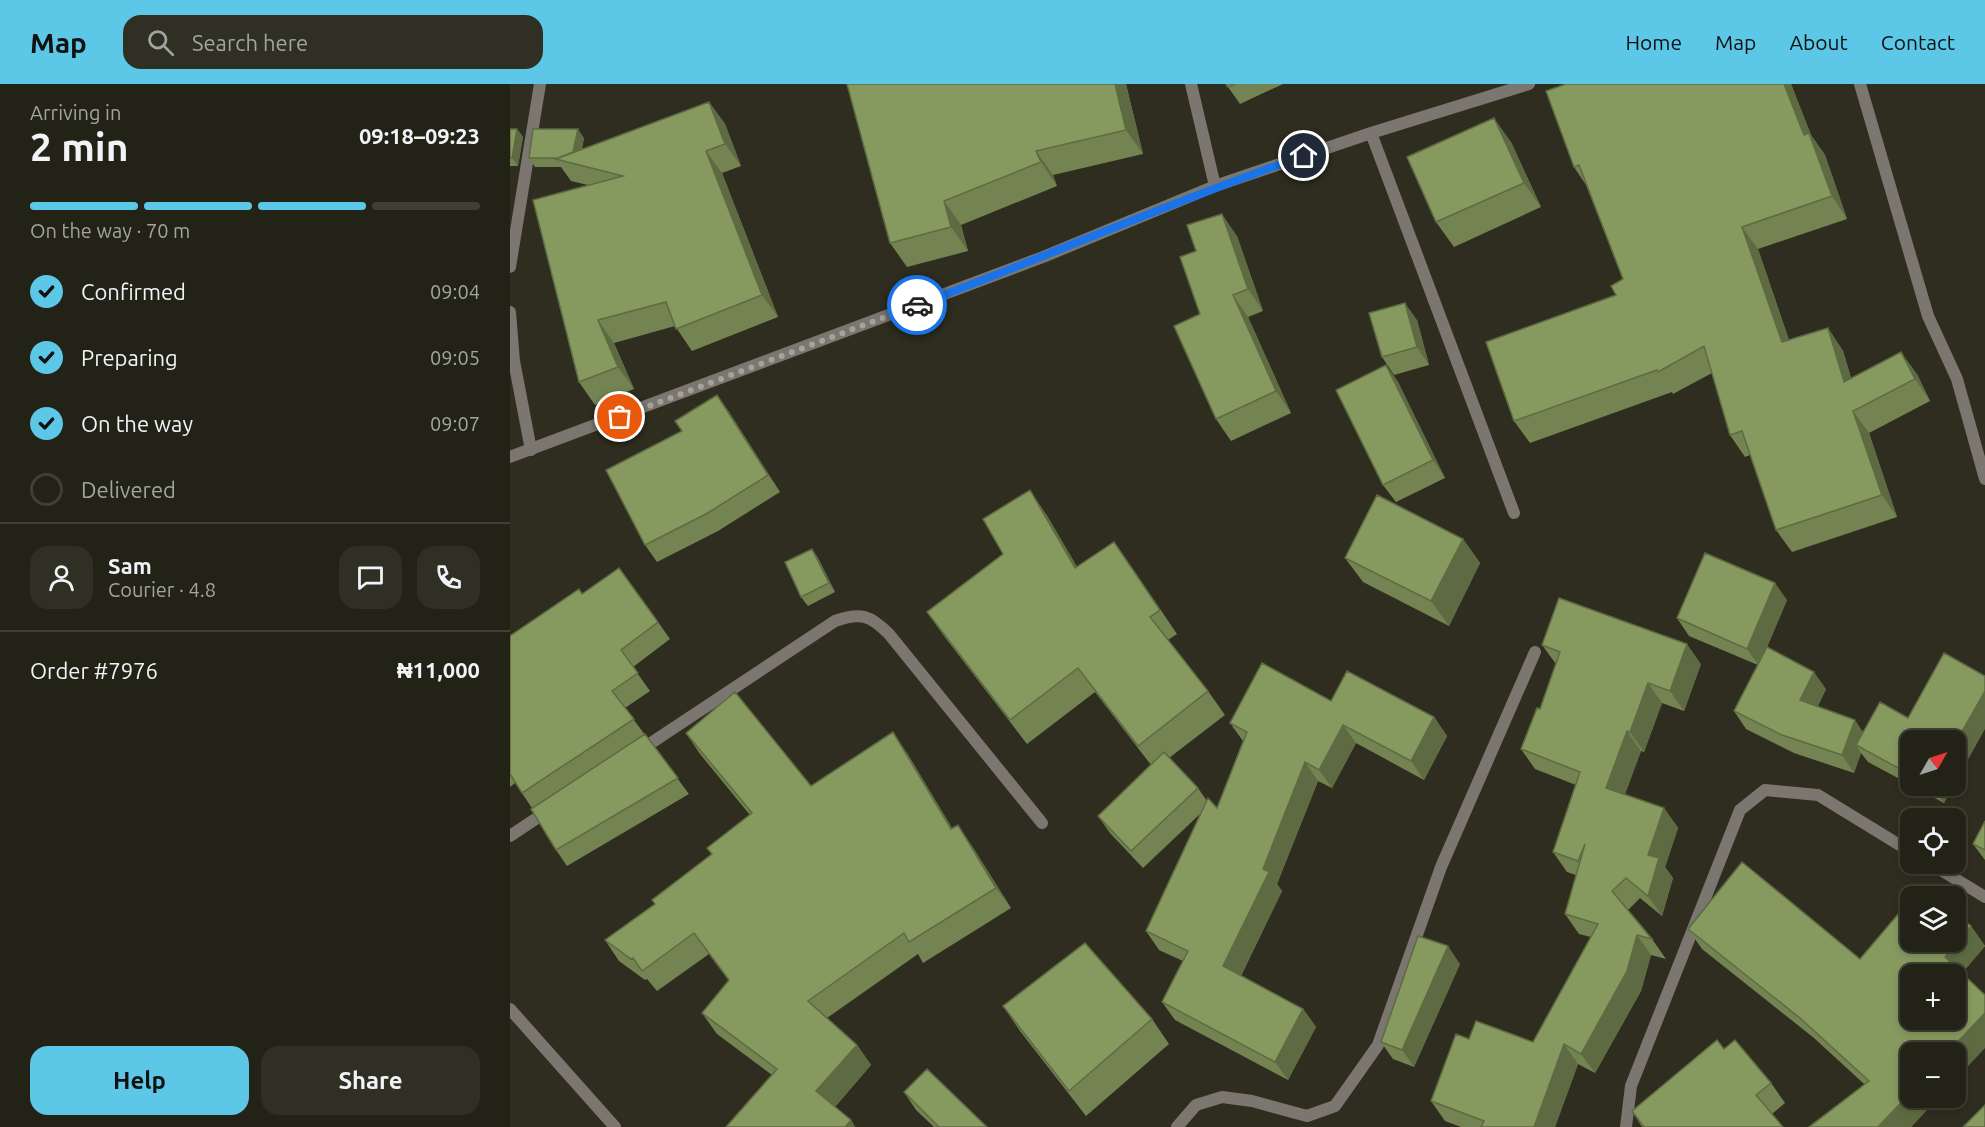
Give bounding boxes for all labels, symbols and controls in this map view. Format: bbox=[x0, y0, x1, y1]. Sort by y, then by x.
search box bbox=[123, 15, 543, 69]
icon: search bbox=[144, 26, 177, 59]
text: Map bbox=[30, 27, 87, 58]
text: Search here bbox=[192, 30, 308, 55]
text: Home bbox=[1625, 30, 1682, 54]
text: Map bbox=[1715, 30, 1756, 54]
text: About bbox=[1789, 30, 1848, 54]
text: Contact bbox=[1881, 30, 1955, 54]
text: Arriving in bbox=[30, 101, 121, 124]
text: 09:18–09:23 bbox=[359, 123, 480, 148]
text: 2 min bbox=[30, 125, 129, 168]
pin bbox=[1278, 130, 1329, 181]
icon: home bbox=[1287, 139, 1320, 172]
text: On the way · 70 m bbox=[30, 219, 190, 242]
icon: check bbox=[30, 275, 63, 308]
courier bbox=[887, 275, 947, 335]
text: Confirmed bbox=[81, 279, 186, 304]
text: 09:04 bbox=[430, 280, 480, 303]
icon: car bbox=[901, 289, 934, 322]
icon: check bbox=[30, 341, 63, 374]
text: Preparing bbox=[81, 345, 178, 370]
text: 09:05 bbox=[430, 346, 480, 369]
pin bbox=[594, 391, 645, 442]
icon: bag bbox=[603, 400, 636, 433]
icon: check bbox=[30, 407, 63, 440]
text: On the way bbox=[81, 411, 193, 436]
text: 09:07 bbox=[430, 412, 480, 435]
text: Delivered bbox=[81, 477, 176, 502]
button: person bbox=[30, 546, 93, 609]
button: chat bbox=[339, 546, 402, 609]
button: phone bbox=[417, 546, 480, 609]
text: Sam bbox=[108, 553, 152, 578]
text: Courier · 4.8 bbox=[108, 578, 216, 601]
text: ₦11,000 bbox=[397, 657, 480, 682]
text: Order #7976 bbox=[30, 658, 158, 683]
north arrow bbox=[1900, 730, 1966, 796]
map controls bbox=[1900, 730, 1966, 1108]
button: locate bbox=[1900, 808, 1966, 874]
button: layers bbox=[1900, 886, 1966, 952]
button: + bbox=[1900, 964, 1966, 1030]
button: − bbox=[1900, 1042, 1966, 1108]
button: Help bbox=[30, 1046, 249, 1115]
button: Share bbox=[261, 1046, 480, 1115]

